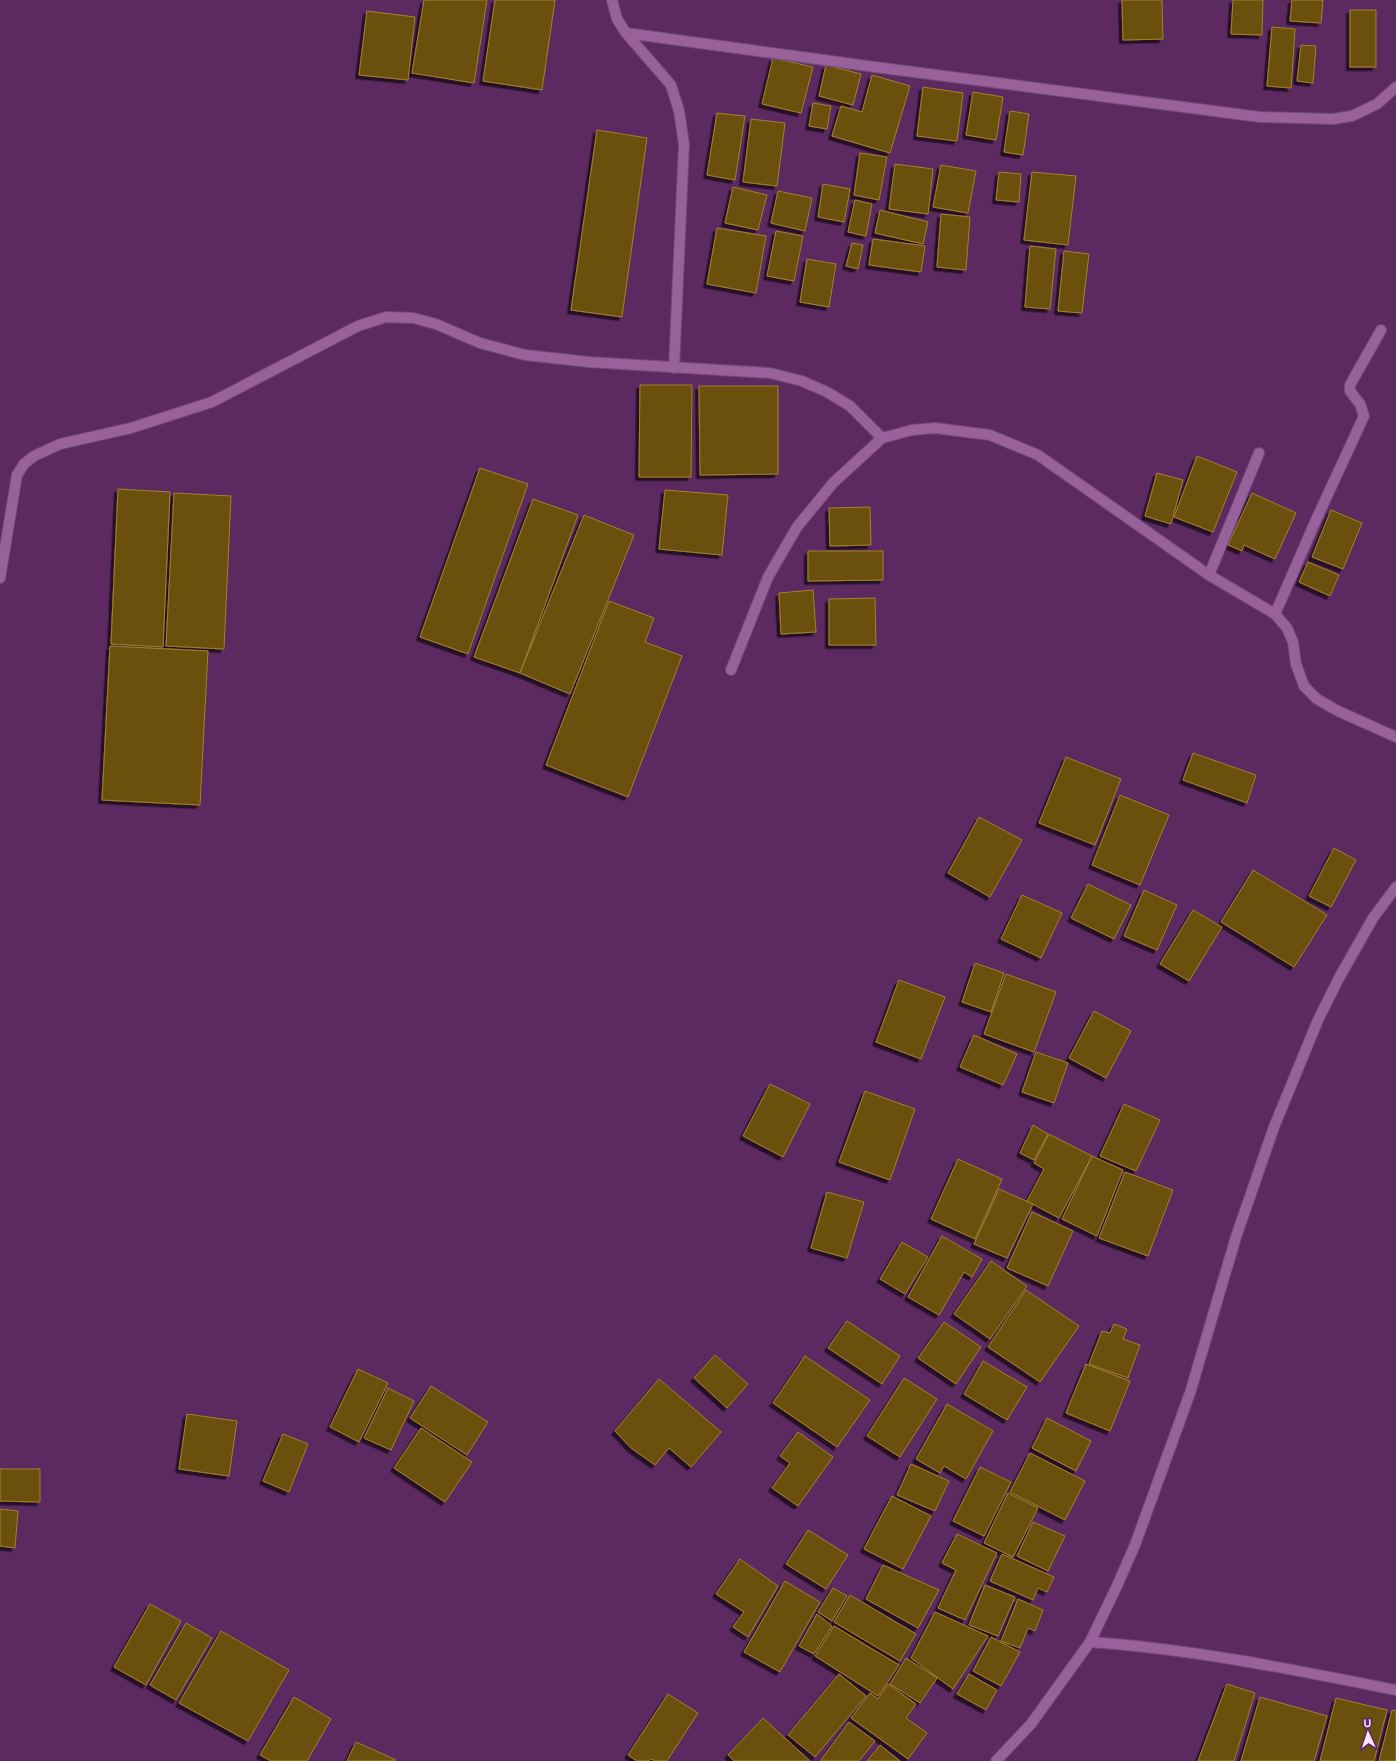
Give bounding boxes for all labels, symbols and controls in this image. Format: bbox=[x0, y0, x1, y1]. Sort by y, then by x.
north arrow bbox=[1348, 1713, 1388, 1753]
text: U bbox=[1363, 1717, 1372, 1730]

